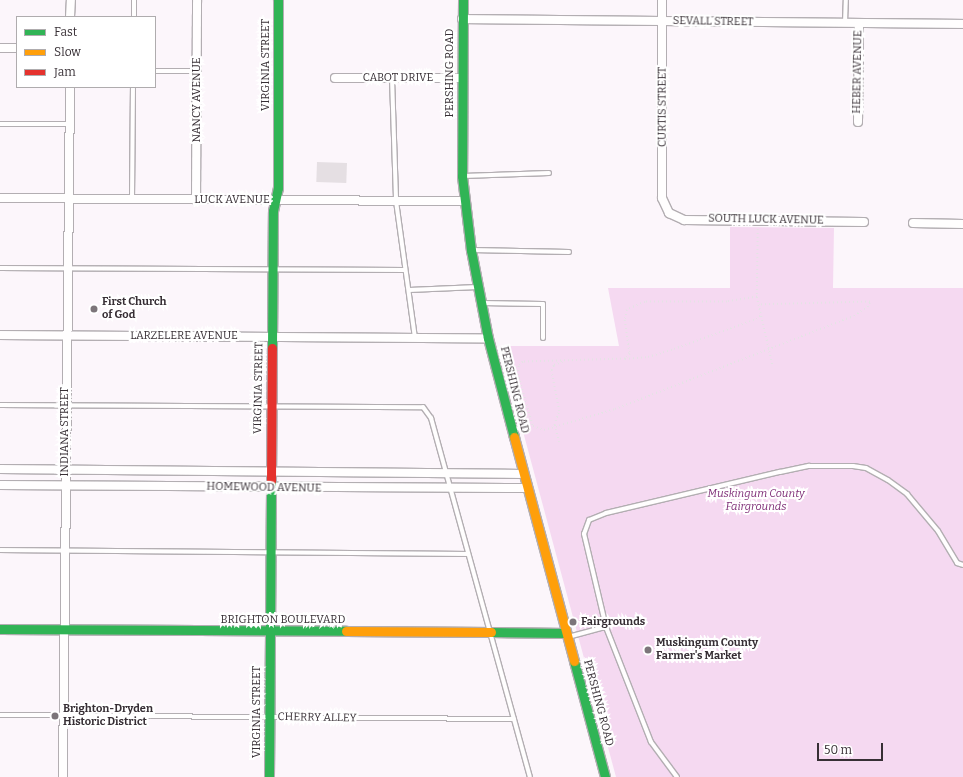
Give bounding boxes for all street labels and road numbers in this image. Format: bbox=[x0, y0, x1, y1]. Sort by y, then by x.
street label: SEVALL STREET bbox=[673, 15, 753, 29]
street label: VIRGINIA STREET bbox=[259, 19, 273, 111]
street label: PERSHING ROAD bbox=[443, 29, 457, 117]
street label: HEBER AVENUE bbox=[851, 30, 865, 114]
street label: NANCY AVENUE bbox=[190, 57, 204, 143]
street label: CURTIS STREET bbox=[656, 67, 670, 147]
street label: CABOT DRIVE bbox=[363, 71, 433, 85]
street label: LUCK AVENUE bbox=[194, 193, 270, 207]
street label: SOUTH LUCK AVENUE bbox=[708, 212, 824, 228]
street label: LARZELERE AVENUE bbox=[130, 329, 238, 343]
street label: VIRGINIA STREET bbox=[252, 342, 266, 434]
street label: PERSHING ROAD bbox=[497, 345, 531, 435]
street label: INDIANA STREET bbox=[58, 387, 72, 477]
street label: HOMEWOOD AVENUE bbox=[206, 480, 322, 496]
street label: BRIGHTON BOULEVARD bbox=[221, 613, 345, 627]
street label: PERSHING ROAD bbox=[580, 658, 616, 748]
street label: VIRGINIA STREET bbox=[250, 666, 264, 758]
street label: CHERRY ALLEY bbox=[277, 711, 357, 725]

